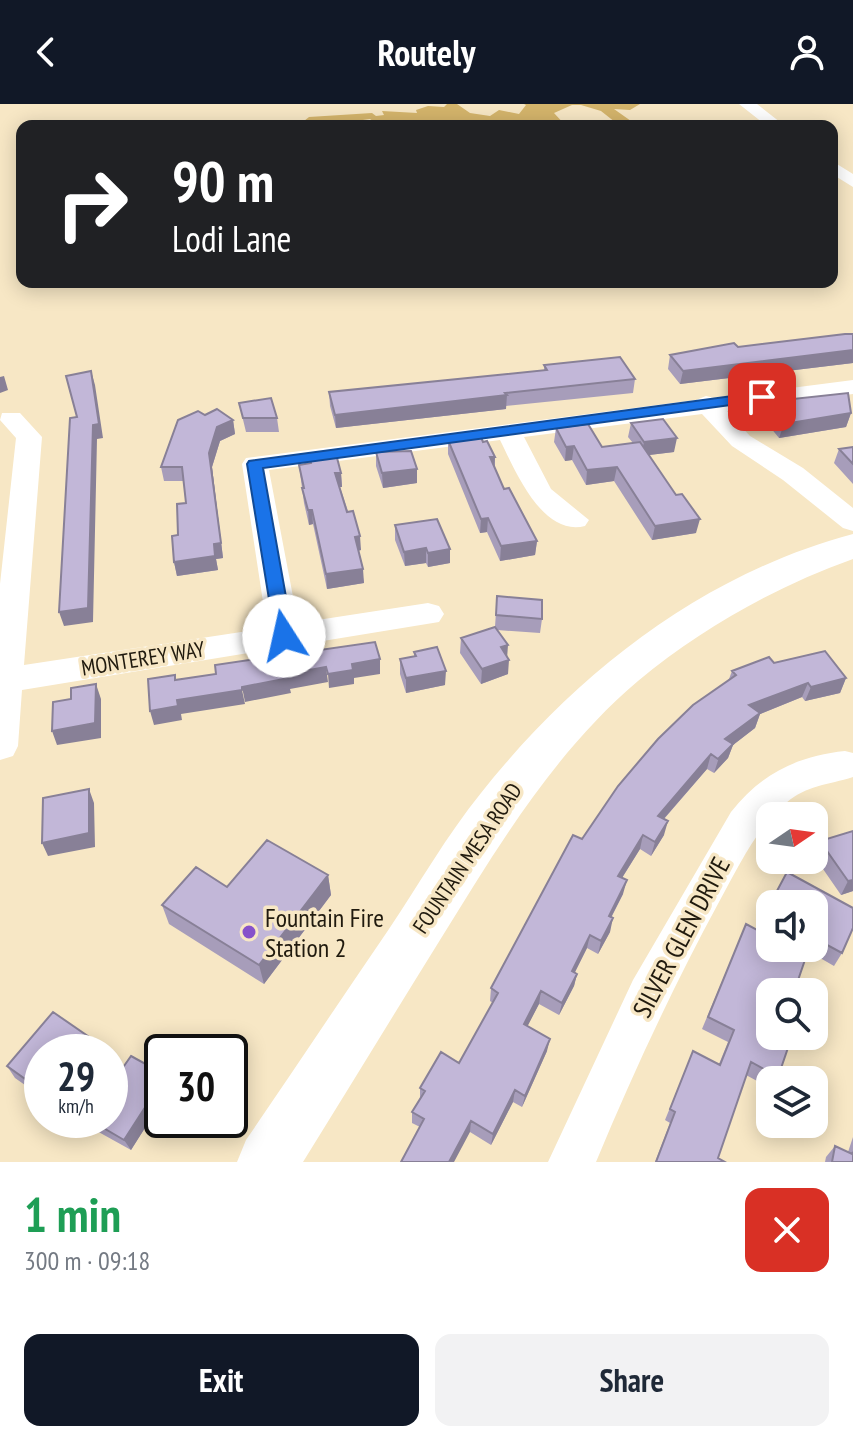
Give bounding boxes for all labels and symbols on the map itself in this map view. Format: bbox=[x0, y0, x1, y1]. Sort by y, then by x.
pin bbox=[728, 363, 796, 431]
position arrow bbox=[242, 594, 326, 678]
street label: MONTEREY WAY bbox=[79, 634, 207, 682]
street label: FOUNTAIN MESA ROAD bbox=[406, 777, 528, 939]
north arrow bbox=[756, 802, 828, 874]
street label: SILVER GLEN DRIVE bbox=[625, 851, 737, 1023]
place label: Fountain Fire Station 2 bbox=[265, 901, 384, 964]
marker: Fountain Fire Station 2 bbox=[240, 923, 258, 941]
speed limit sign: 30 bbox=[144, 1034, 248, 1138]

